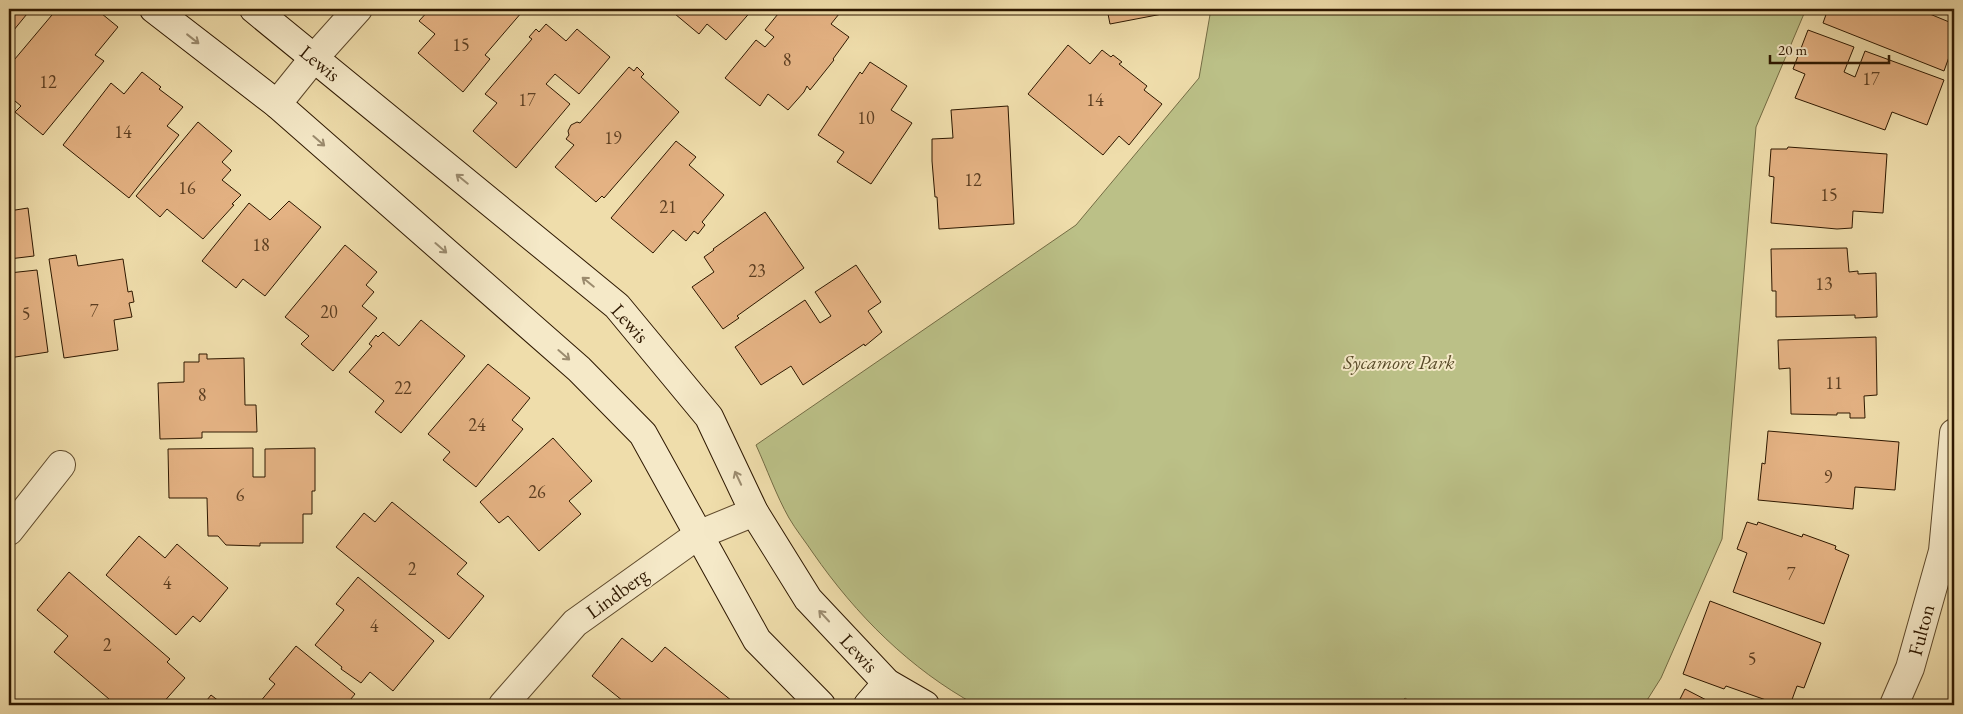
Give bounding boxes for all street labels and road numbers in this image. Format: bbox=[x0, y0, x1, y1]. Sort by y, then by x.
street label: Lewis bbox=[295, 39, 345, 87]
street label: Lewis bbox=[605, 298, 655, 348]
street label: Lindberg bbox=[581, 562, 653, 624]
street label: Fulton bbox=[1902, 601, 1940, 659]
street label: Lewis bbox=[834, 628, 884, 678]

